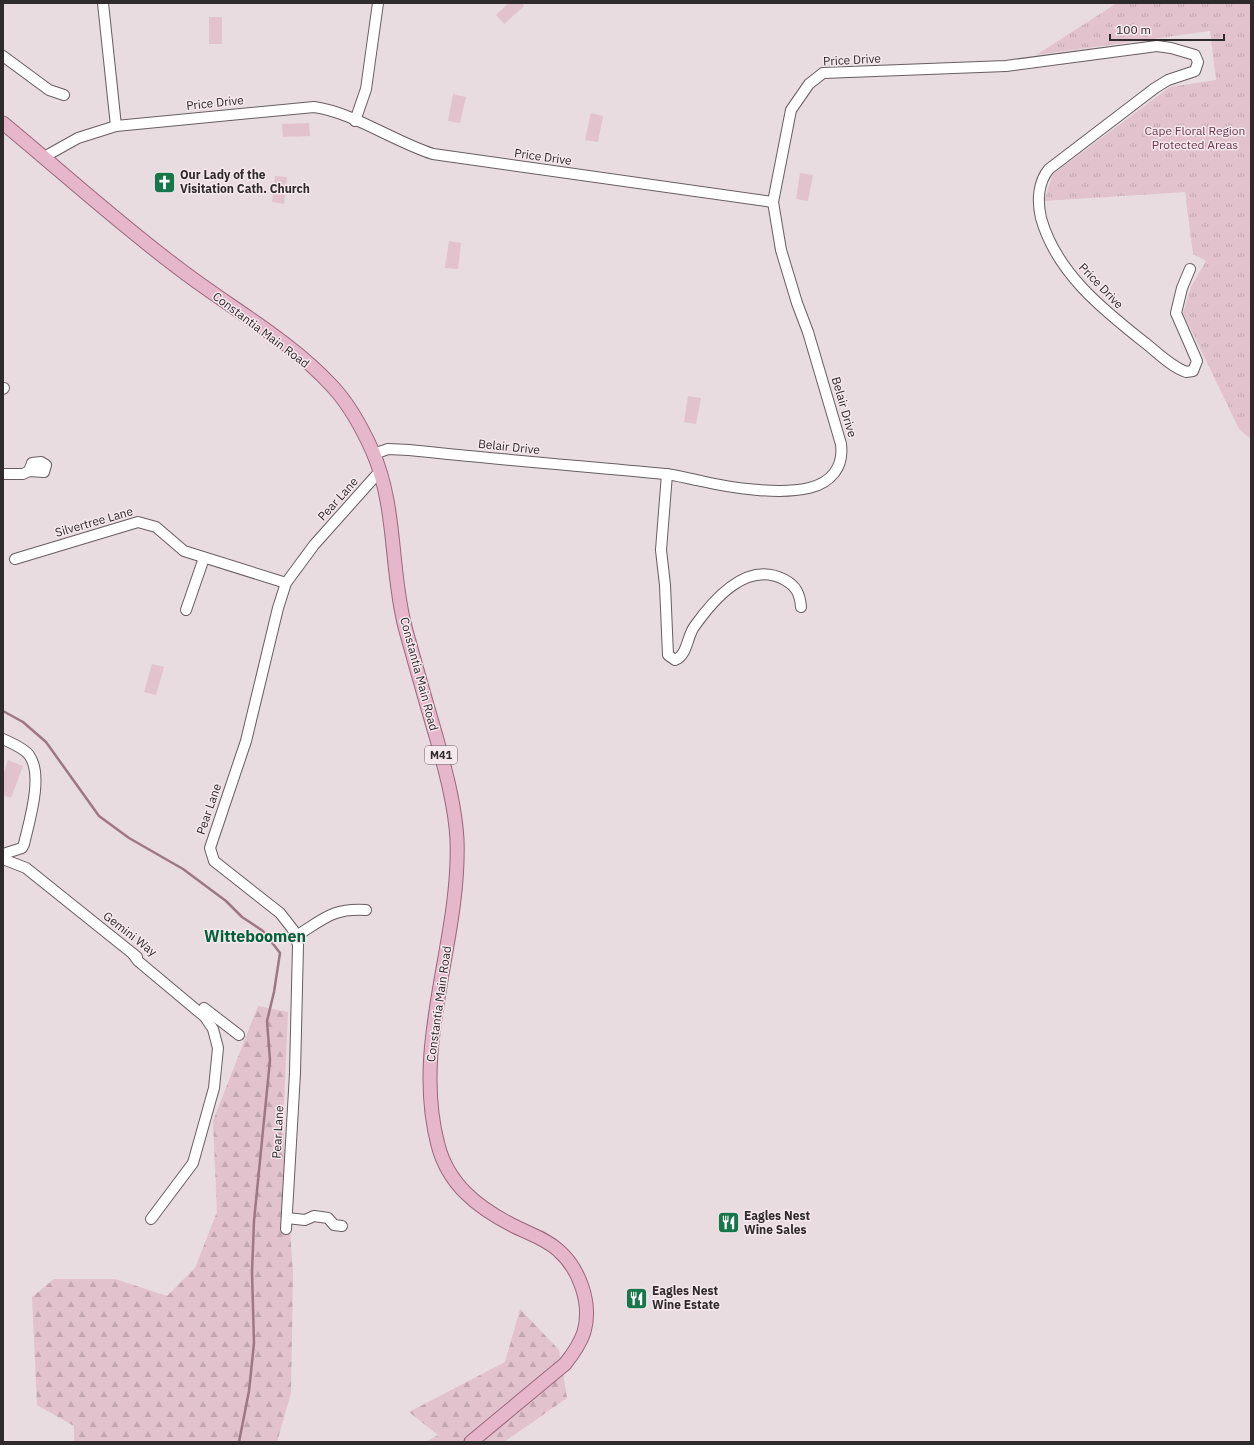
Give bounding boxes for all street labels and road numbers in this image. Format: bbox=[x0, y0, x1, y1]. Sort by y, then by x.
street label: Price Drive bbox=[823, 50, 882, 69]
street label: Price Drive bbox=[185, 92, 245, 113]
street label: Price Drive bbox=[513, 145, 573, 168]
street label: Price Drive bbox=[1076, 260, 1127, 312]
street label: Constantia Main Road bbox=[210, 288, 313, 371]
street label: Belair Drive bbox=[829, 375, 860, 439]
street label: Belair Drive bbox=[477, 436, 541, 457]
street label: Pear Lane bbox=[314, 474, 361, 523]
street label: Silvertree Lane bbox=[53, 503, 135, 540]
street label: Constantia Main Road bbox=[397, 615, 442, 732]
road number: M41 bbox=[425, 746, 457, 764]
street label: Pear Lane bbox=[193, 781, 224, 836]
street label: Gemini Way bbox=[100, 908, 160, 959]
street label: Constantia Main Road bbox=[423, 945, 454, 1063]
street label: Pear Lane bbox=[269, 1105, 286, 1159]

